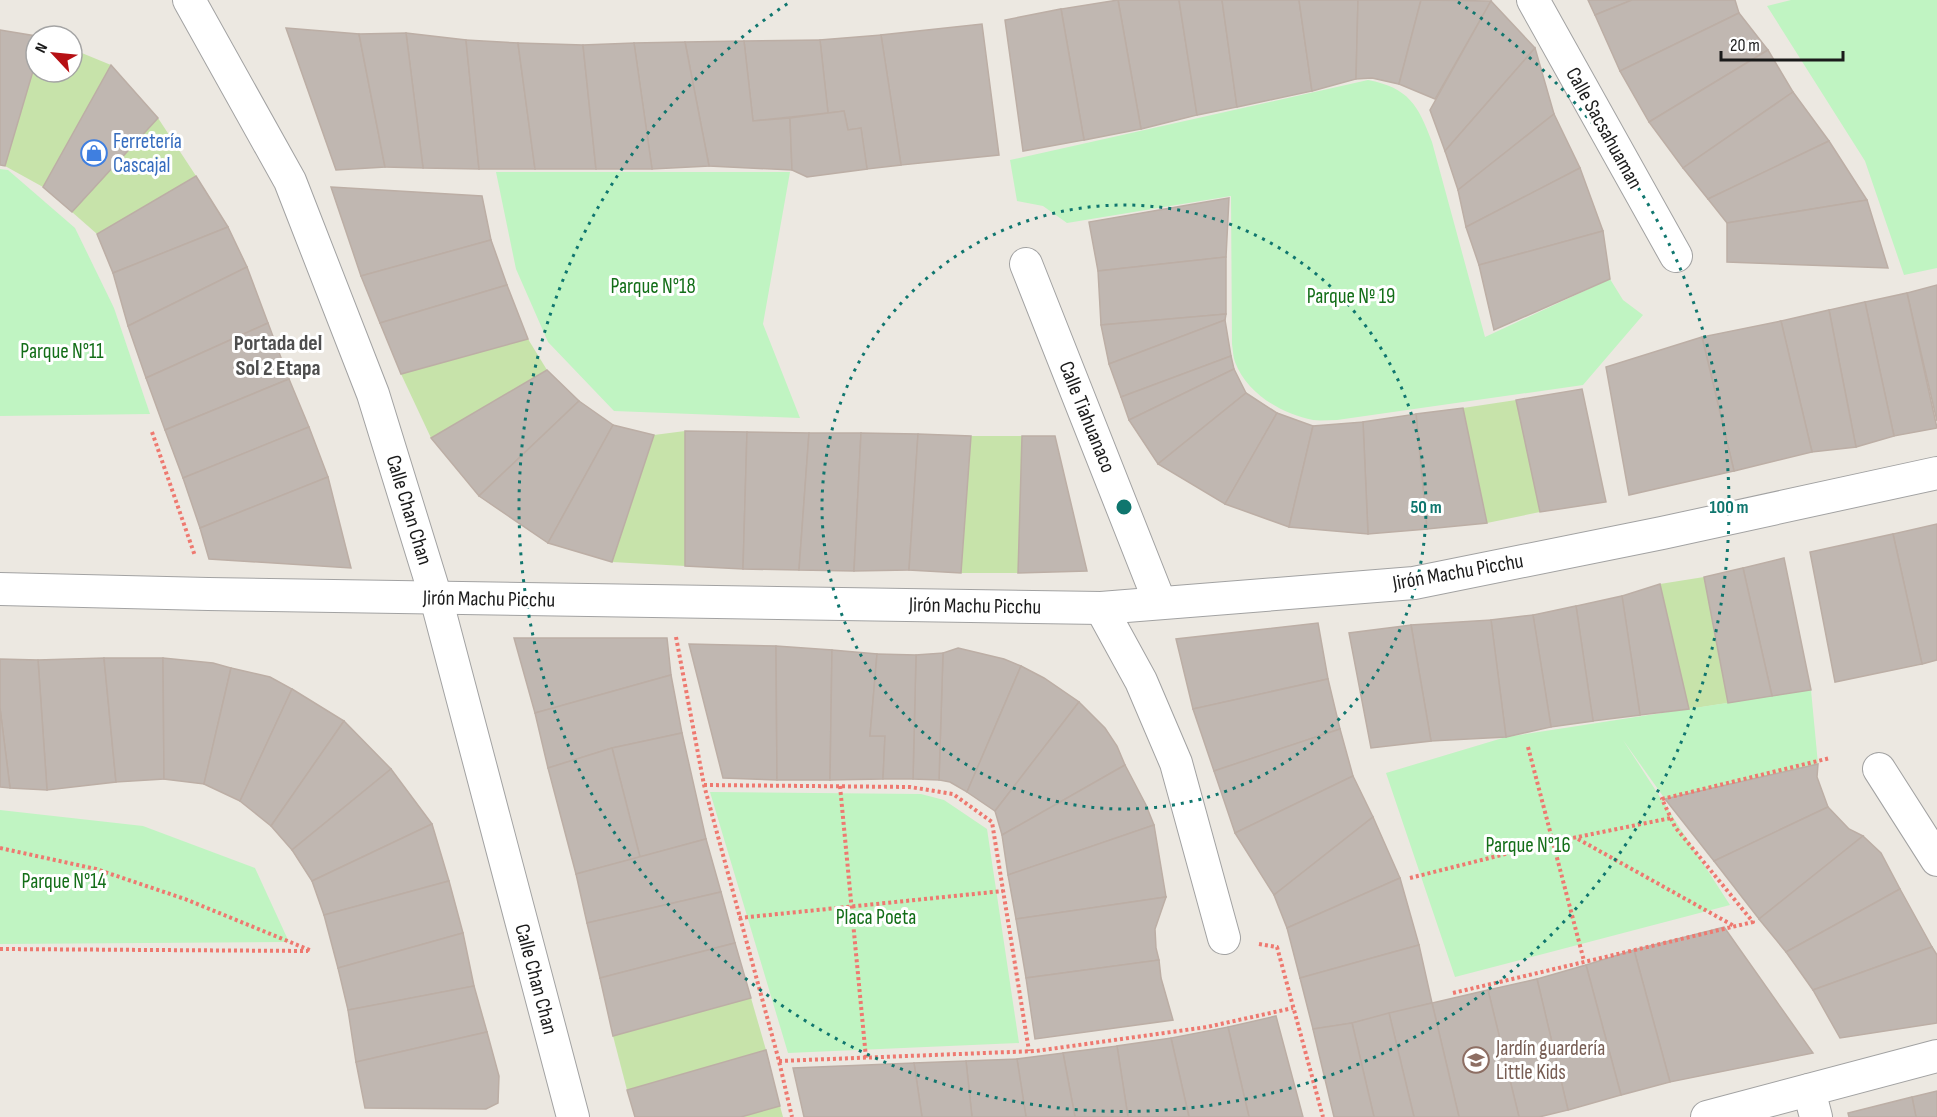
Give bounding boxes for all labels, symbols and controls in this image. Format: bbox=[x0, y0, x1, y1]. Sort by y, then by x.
north arrow bbox=[24, 24, 84, 84]
scale bar bbox=[1721, 24, 1842, 62]
text: 20 m bbox=[1730, 35, 1760, 56]
text: N bbox=[31, 40, 52, 56]
street label: Calle Sacsahuaman bbox=[1560, 63, 1648, 193]
place label: Ferretería Cascajal bbox=[113, 129, 182, 178]
shop icon: Ferretería Cascajal bbox=[79, 138, 109, 168]
park label: Parque N°18 bbox=[610, 274, 696, 299]
park label: Parque Nº 19 bbox=[1307, 284, 1395, 309]
district label: Portada del Sol 2 Etapa bbox=[234, 330, 322, 382]
park label: Parque N°11 bbox=[20, 339, 104, 364]
street label: Calle Tiahuanaco bbox=[1053, 358, 1121, 476]
street label: Calle Chan Chan bbox=[380, 452, 438, 568]
centre of rings bbox=[1114, 497, 1134, 517]
text: 50 m bbox=[1410, 497, 1442, 518]
text: 100 m bbox=[1710, 497, 1749, 518]
street label: Jirón Machu Picchu bbox=[1390, 548, 1525, 596]
street label: Jirón Machu Picchu bbox=[422, 585, 555, 613]
street label: Jirón Machu Picchu bbox=[908, 592, 1041, 620]
park label: Parque N°16 bbox=[1485, 833, 1571, 858]
park label: Parque N°14 bbox=[22, 869, 107, 894]
park label: Placa Poeta bbox=[836, 905, 916, 930]
street label: Calle Chan Chan bbox=[509, 921, 563, 1037]
place label: Jardín guardería Little Kids bbox=[1495, 1036, 1605, 1085]
school or university icon: Jardín guardería Little Kids bbox=[1461, 1045, 1491, 1075]

